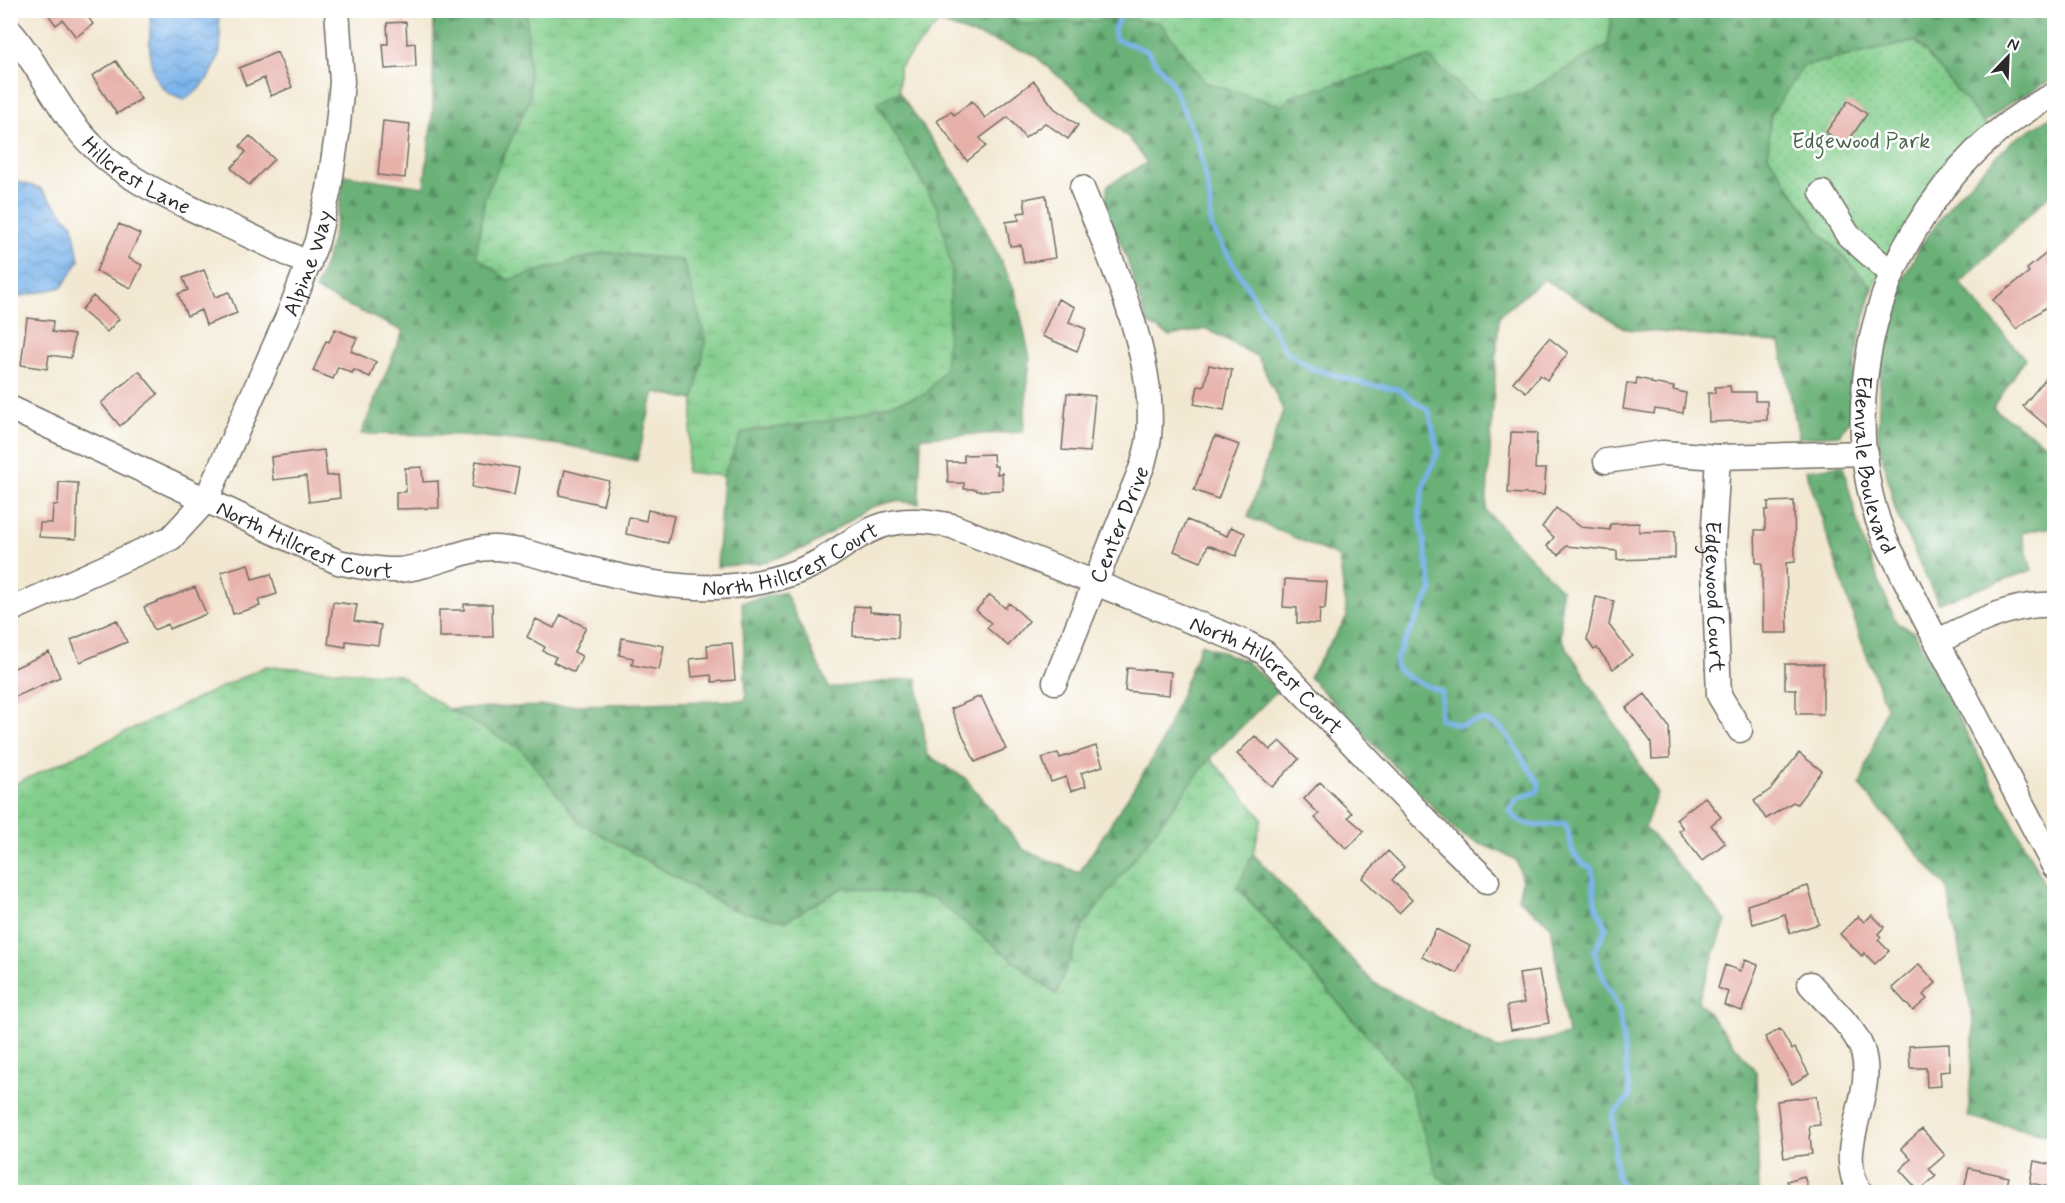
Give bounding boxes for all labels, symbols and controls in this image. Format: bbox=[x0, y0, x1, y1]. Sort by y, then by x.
north arrow bbox=[1978, 27, 2038, 87]
text: N bbox=[2004, 33, 2022, 56]
park label: Edgewood Park bbox=[1792, 128, 1930, 159]
street label: Hillcrest Lane bbox=[75, 131, 195, 222]
street label: Alpine Way bbox=[277, 208, 340, 321]
street label: Edenvale Boulevard bbox=[1847, 374, 1902, 559]
street label: Center Drive bbox=[1084, 462, 1157, 588]
street label: North Hillcrest Court bbox=[212, 495, 393, 586]
street label: North Hillcrest Court bbox=[702, 517, 883, 603]
street label: Edgewood Court bbox=[1694, 520, 1730, 673]
street label: North Hillcrest Court bbox=[1185, 610, 1348, 741]

